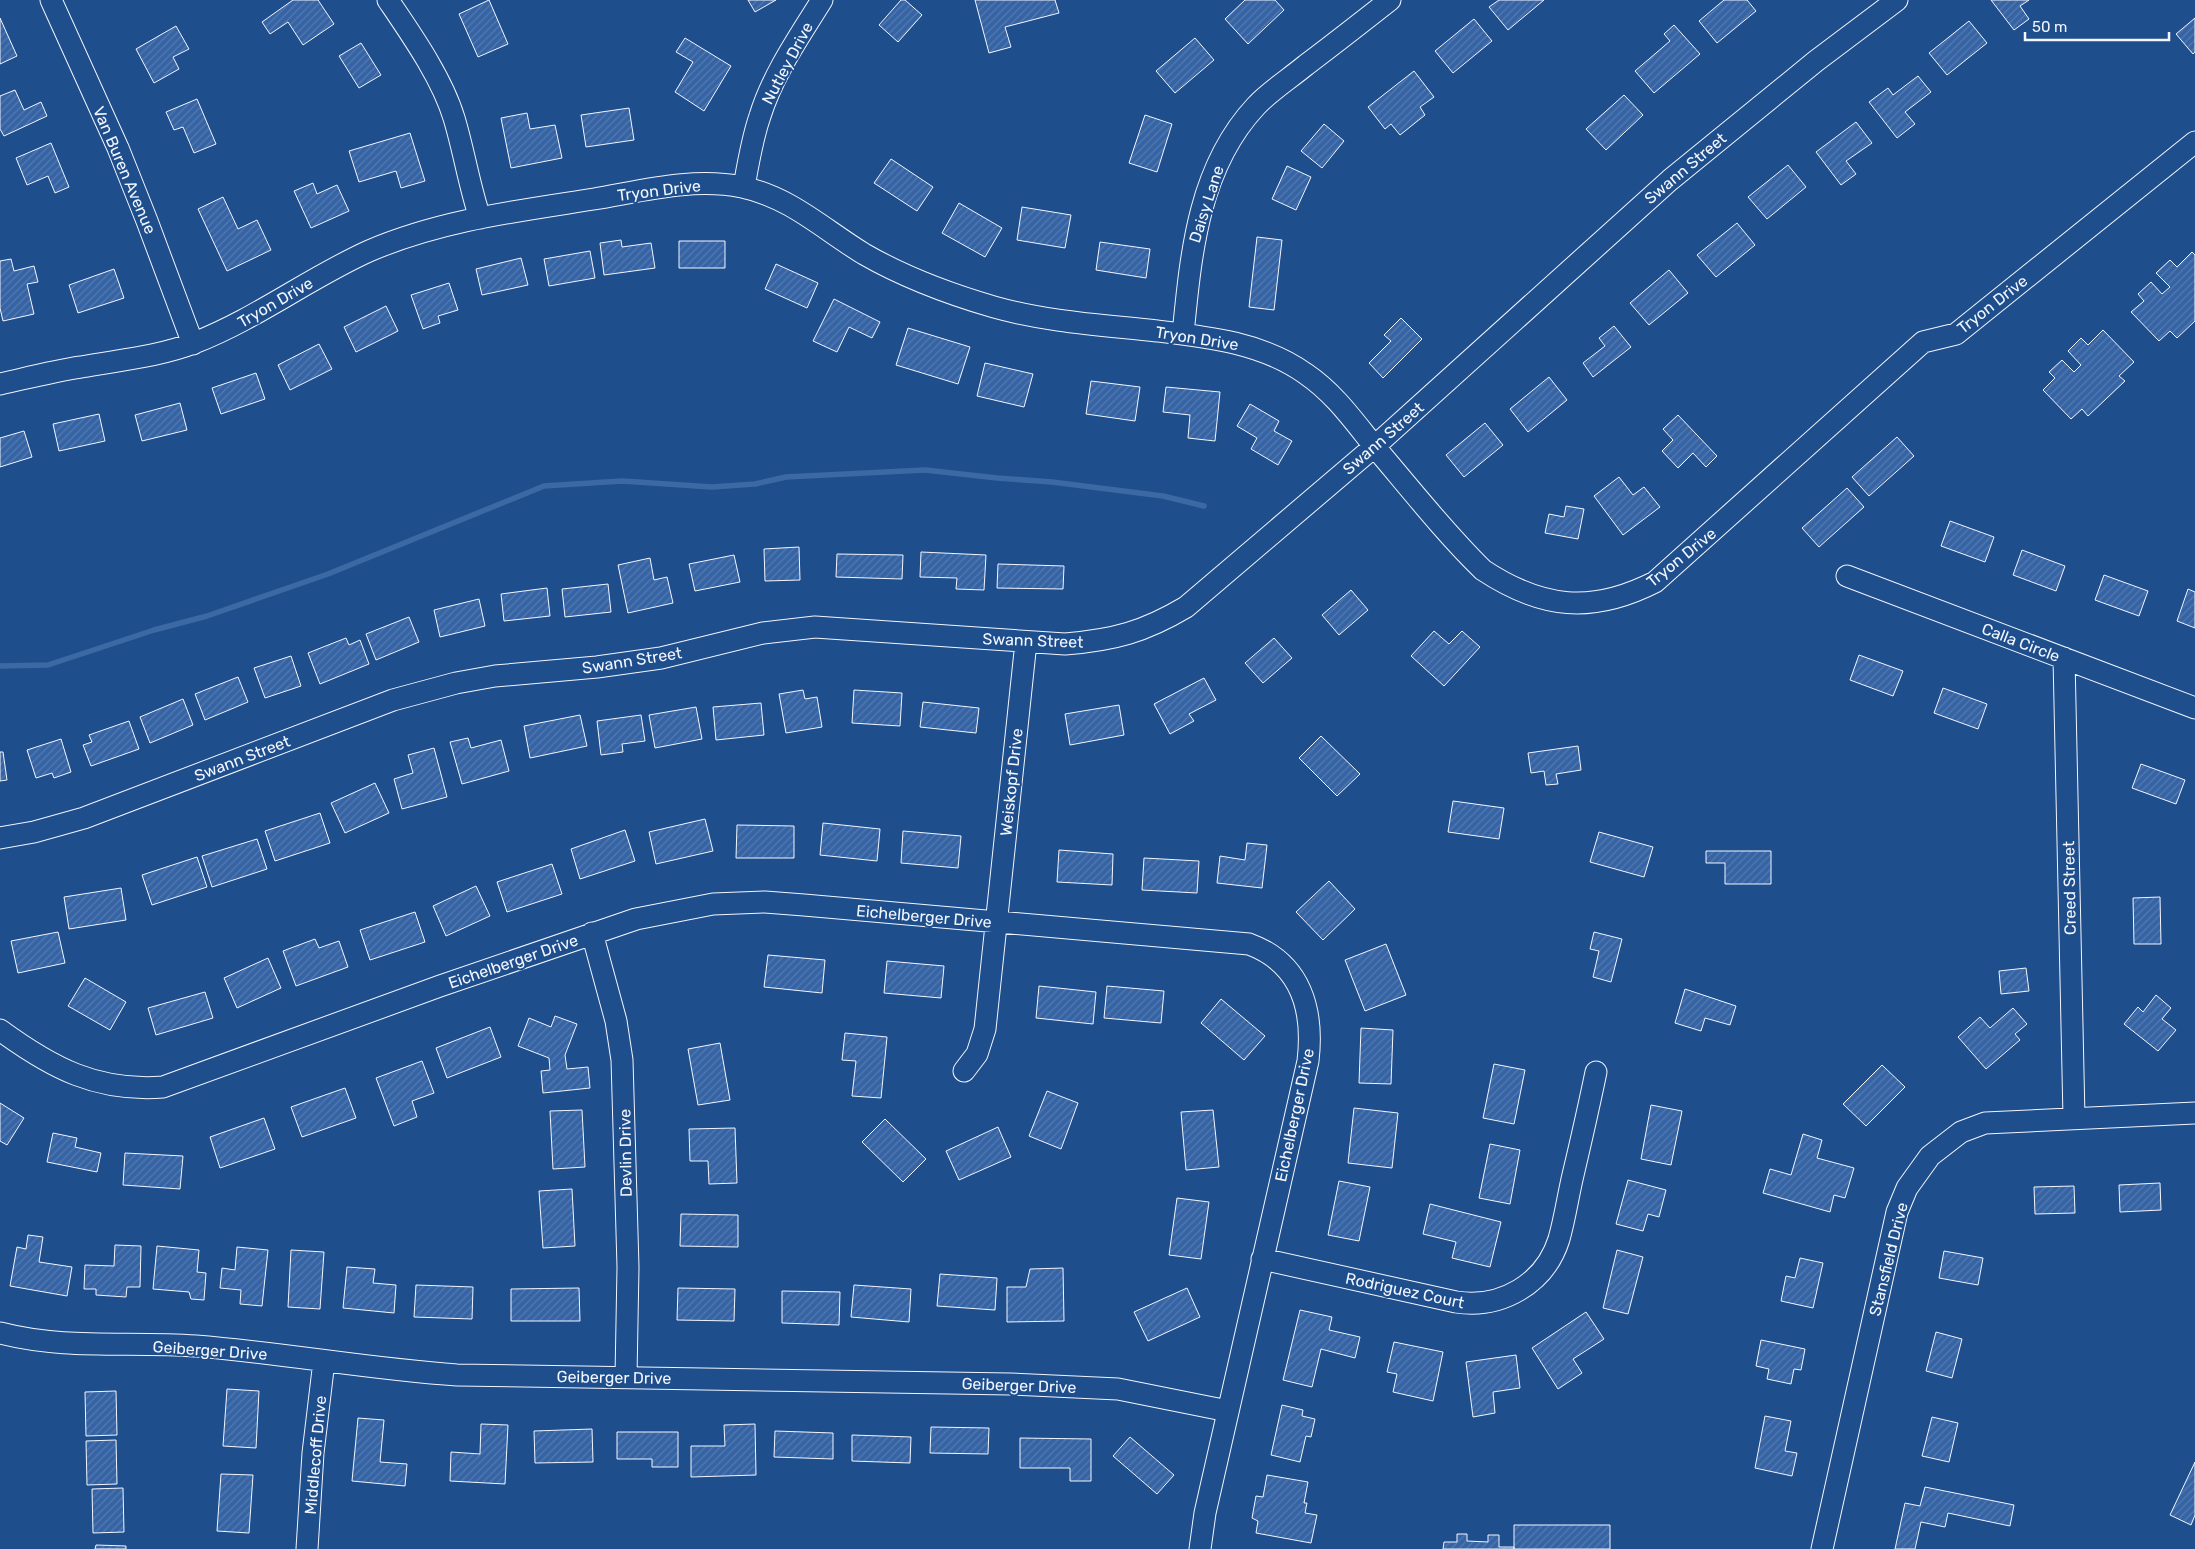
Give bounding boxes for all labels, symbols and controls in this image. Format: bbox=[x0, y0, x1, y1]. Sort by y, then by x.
scale bar bbox=[2025, 10, 2169, 42]
text: 50 m bbox=[2032, 18, 2067, 36]
street label: Nutley Drive bbox=[758, 19, 817, 108]
street label: Van Buren Avenue bbox=[89, 104, 160, 237]
street label: Swann Street bbox=[1641, 129, 1730, 208]
street label: Daisy Lane bbox=[1185, 163, 1228, 245]
street label: Tryon Drive bbox=[616, 176, 702, 205]
street label: Tryon Drive bbox=[1953, 271, 2031, 338]
street label: Tryon Drive bbox=[234, 273, 316, 332]
street label: Tryon Drive bbox=[1154, 323, 1240, 354]
street label: Swann Street bbox=[1339, 398, 1428, 479]
street label: Tryon Drive bbox=[1643, 524, 1720, 591]
street label: Calla Circle bbox=[1979, 619, 2063, 666]
street label: Swann Street bbox=[982, 629, 1084, 652]
street label: Swann Street bbox=[581, 643, 683, 678]
street label: Weiskopf Drive bbox=[996, 727, 1027, 837]
street label: Swann Street bbox=[192, 732, 293, 785]
street label: Creed Street bbox=[2059, 841, 2080, 935]
street label: Eichelberger Drive bbox=[855, 901, 993, 932]
street label: Eichelberger Drive bbox=[446, 930, 581, 993]
street label: Eichelberger Drive bbox=[1271, 1047, 1318, 1184]
street label: Devlin Drive bbox=[615, 1109, 636, 1197]
street label: Stansfield Drive bbox=[1865, 1200, 1912, 1318]
street label: Rodriguez Court bbox=[1344, 1269, 1466, 1312]
street label: Geiberger Drive bbox=[152, 1337, 268, 1364]
street label: Geiberger Drive bbox=[556, 1367, 672, 1388]
street label: Geiberger Drive bbox=[961, 1374, 1077, 1397]
street label: Middlecoff Drive bbox=[301, 1395, 330, 1515]

